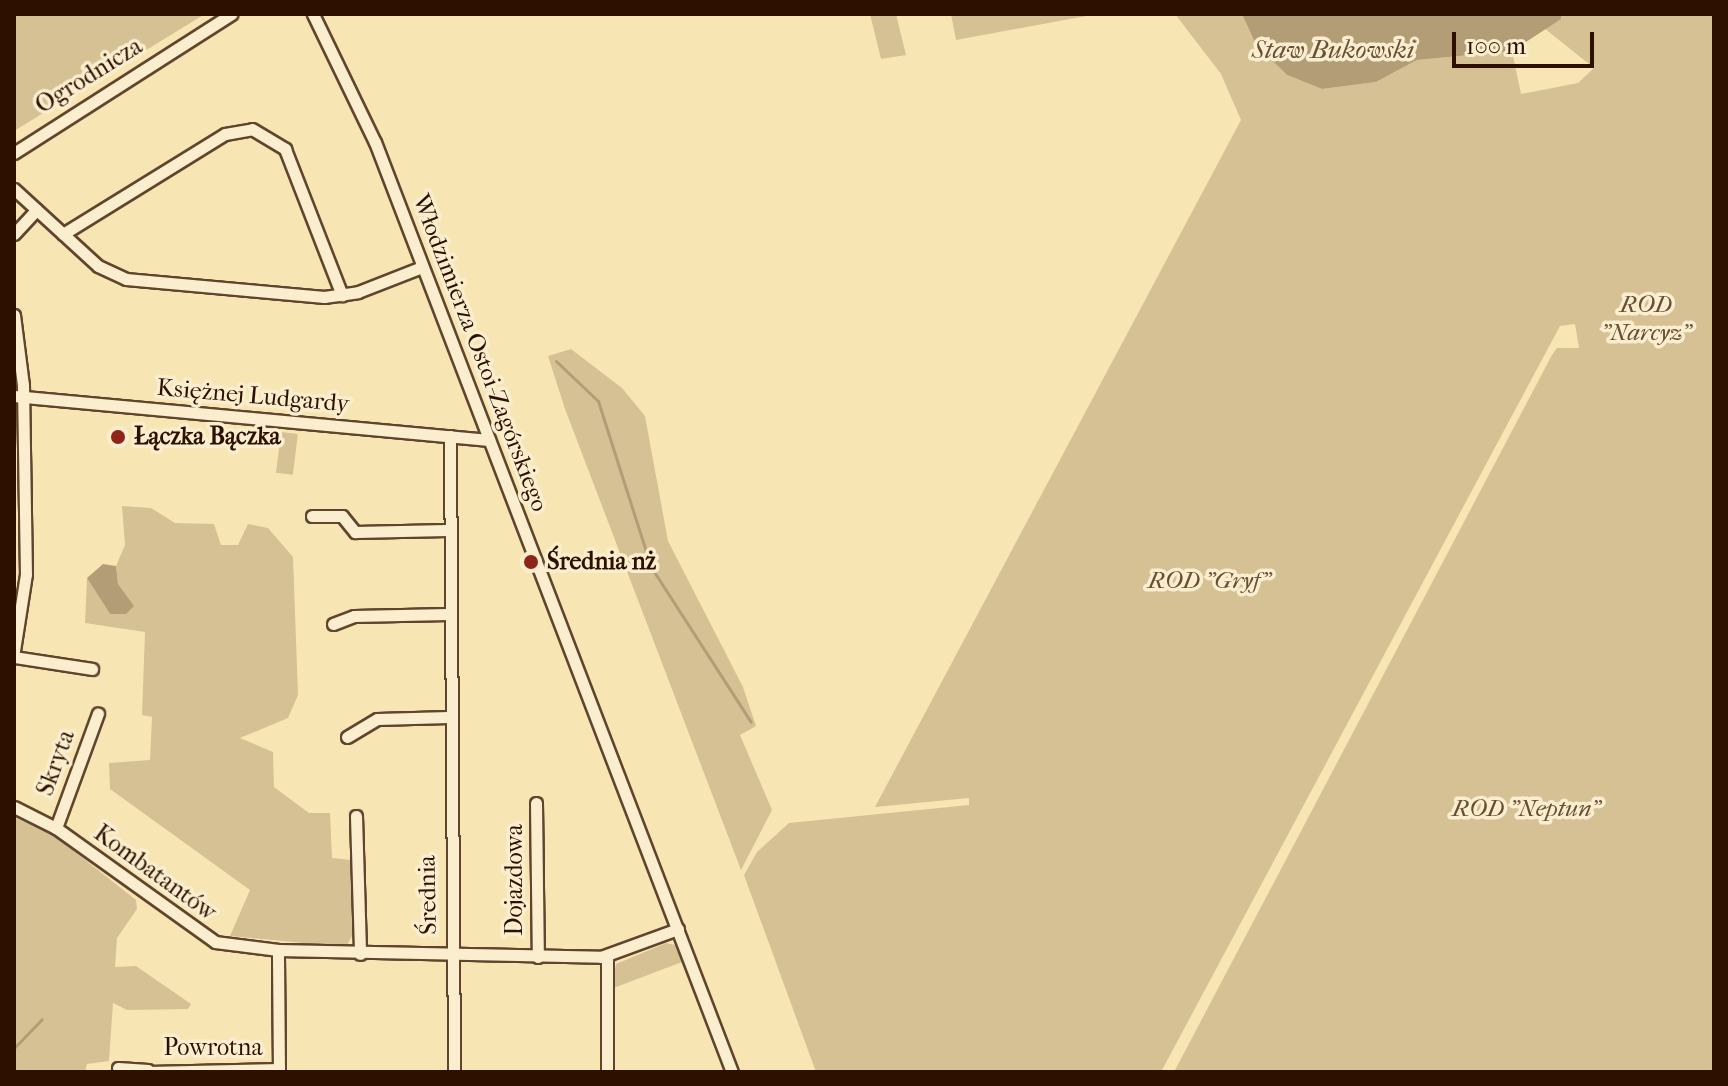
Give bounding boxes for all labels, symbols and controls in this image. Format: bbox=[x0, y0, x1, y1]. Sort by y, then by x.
scale bar bbox=[1456, 16, 1598, 66]
street label: Ogrodnicza bbox=[30, 32, 148, 120]
text: 100 m bbox=[1466, 32, 1526, 60]
water label: Staw Bukowski bbox=[1252, 34, 1414, 66]
street label: Włodzimierza Ostoi-Zagórskiego bbox=[406, 190, 554, 516]
park label: ROD "Narcyz" bbox=[1601, 291, 1691, 347]
street label: Księżnej Ludgardy bbox=[156, 373, 350, 419]
place label: Łączka Bączka bbox=[134, 423, 281, 451]
marker: Łączka Bączka bbox=[109, 428, 127, 446]
place label: Średnia nż bbox=[547, 548, 656, 576]
marker: Średnia nż bbox=[522, 553, 540, 571]
park label: ROD "Gryf" bbox=[1148, 567, 1270, 595]
street label: Skryta bbox=[31, 726, 81, 800]
park label: ROD "Neptun" bbox=[1452, 795, 1600, 823]
street label: Kombatantów bbox=[88, 819, 222, 927]
street label: Dojazdowa bbox=[501, 824, 529, 936]
street label: Średnia bbox=[413, 855, 443, 935]
street label: Powrotna bbox=[163, 1034, 263, 1062]

